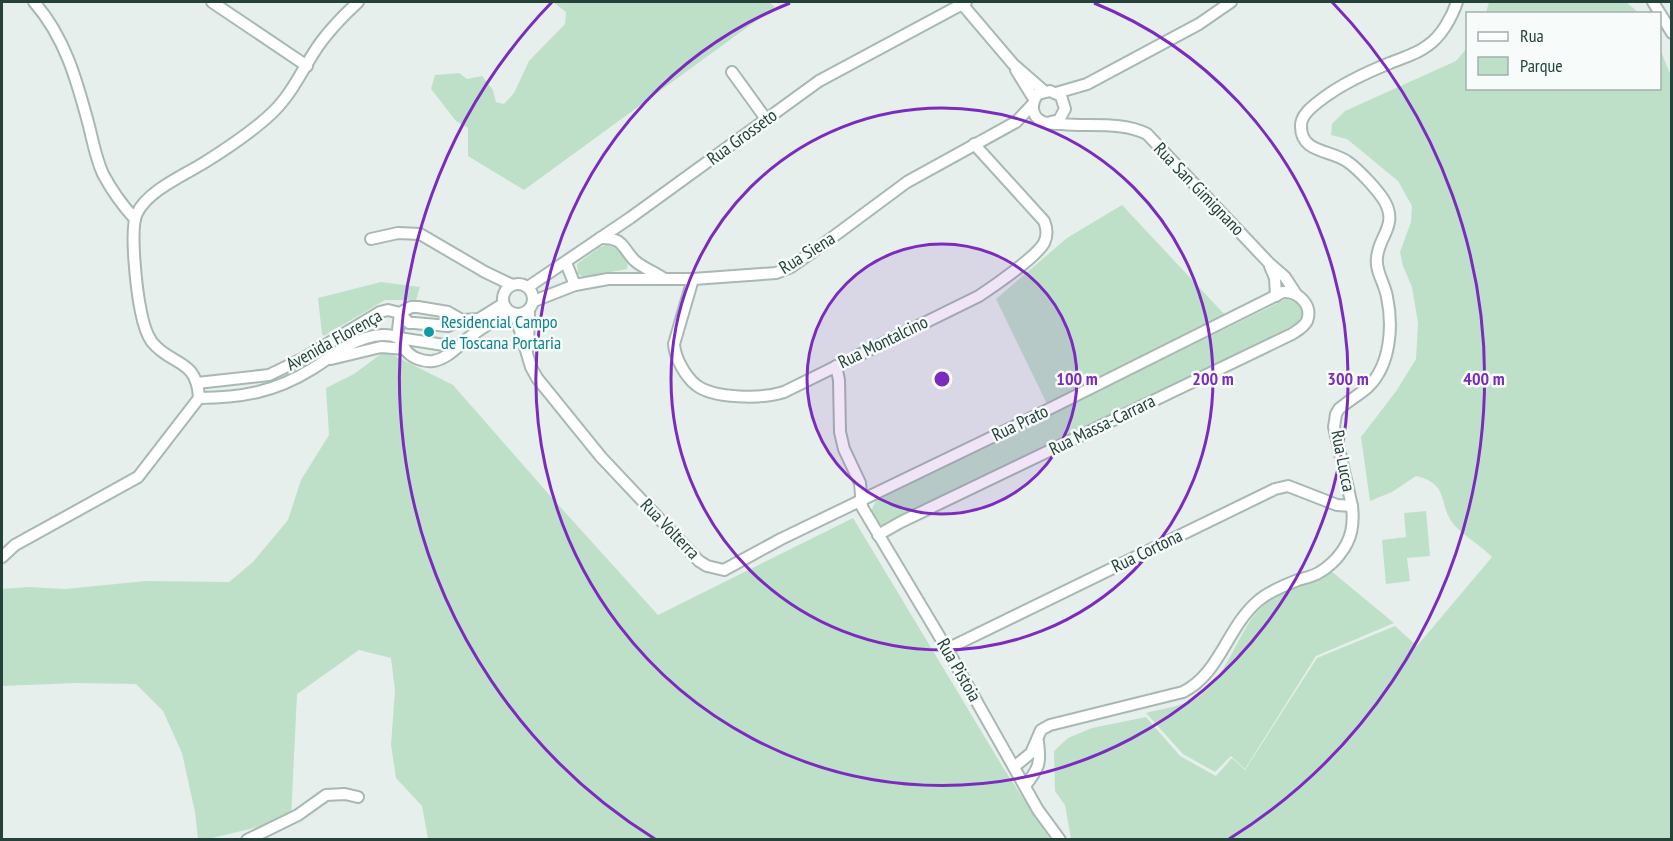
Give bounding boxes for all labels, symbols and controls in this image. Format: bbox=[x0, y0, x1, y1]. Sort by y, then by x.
legend bbox=[1466, 12, 1661, 90]
text: Rua bbox=[1520, 24, 1544, 47]
text: Parque bbox=[1520, 54, 1563, 77]
street label: Rua Grosseto bbox=[702, 103, 781, 170]
street label: Rua San Gimignano bbox=[1149, 137, 1250, 240]
street label: Rua Siena bbox=[775, 226, 839, 279]
street label: Avenida Florença bbox=[282, 304, 386, 375]
place label: Residencial Campo de Toscana Portaria bbox=[441, 310, 561, 354]
street label: Rua Montalcino bbox=[834, 310, 932, 373]
marker: Residencial Campo de Toscana Portaria bbox=[422, 325, 436, 339]
text: 100 m bbox=[1056, 367, 1098, 390]
text: 200 m bbox=[1192, 367, 1234, 390]
text: 300 m bbox=[1327, 367, 1369, 390]
text: 400 m bbox=[1463, 367, 1505, 390]
centre of rings bbox=[932, 369, 952, 389]
street label: Rua Massa-Carrara bbox=[1045, 389, 1159, 460]
street label: Rua Prato bbox=[988, 399, 1052, 446]
street label: Rua Lucca bbox=[1326, 428, 1361, 494]
street label: Rua Volterra bbox=[636, 493, 705, 564]
street label: Rua Cortona bbox=[1108, 524, 1186, 578]
street label: Rua Pistoia bbox=[932, 634, 987, 705]

